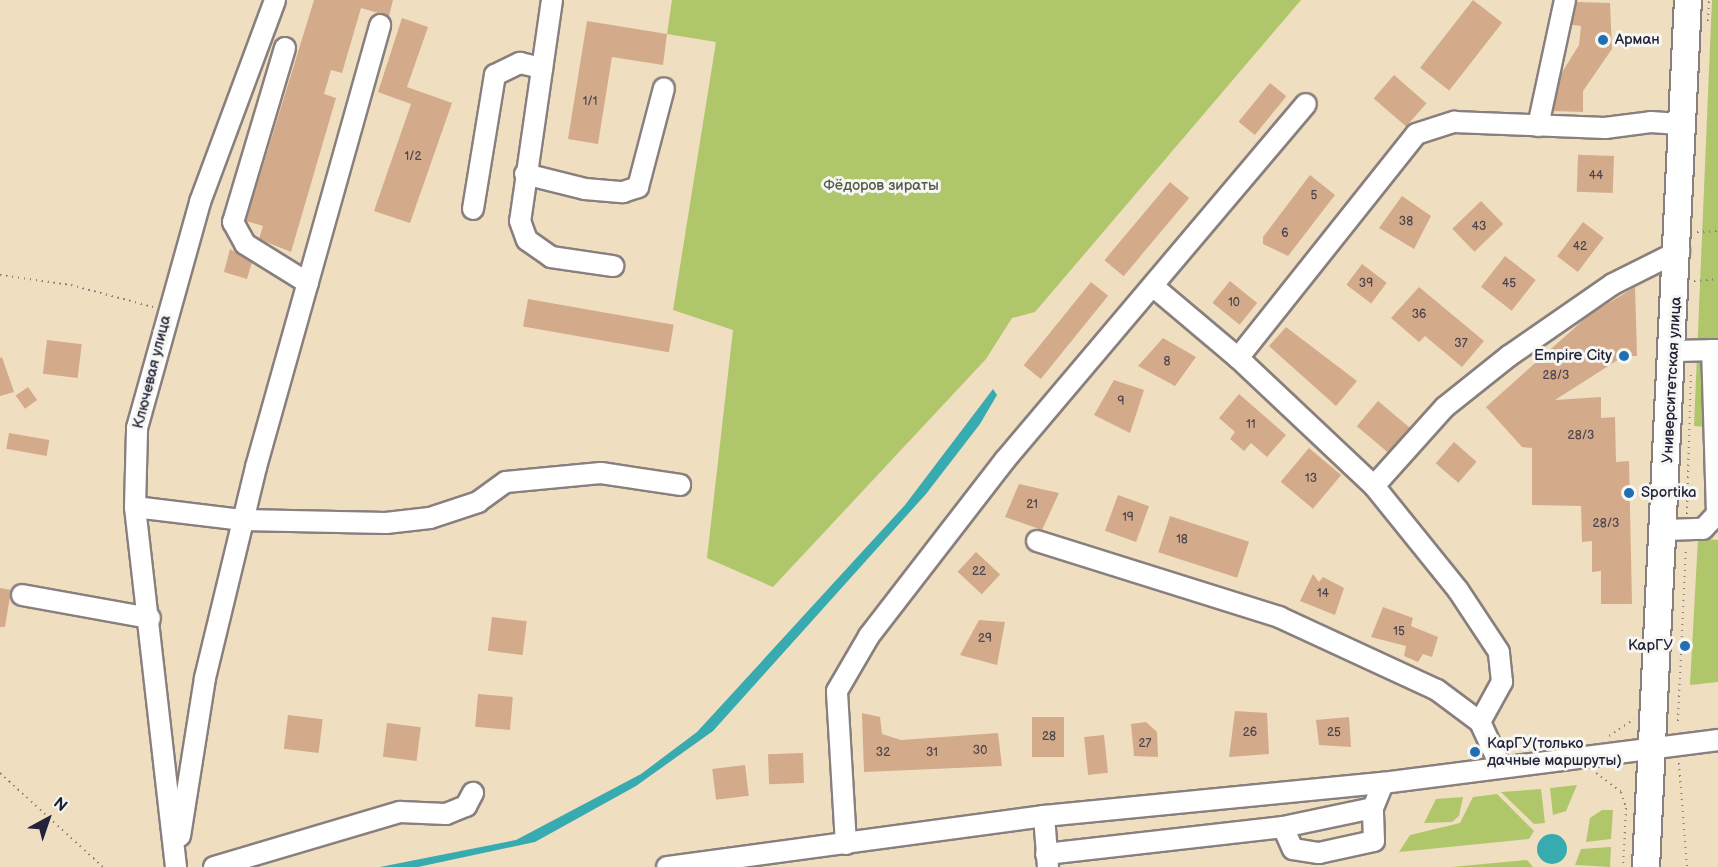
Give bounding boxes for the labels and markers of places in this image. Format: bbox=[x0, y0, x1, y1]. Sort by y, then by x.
place label: Арман bbox=[1615, 31, 1660, 49]
marker: Арман bbox=[1596, 33, 1610, 47]
place label: Empire City bbox=[1534, 347, 1612, 365]
marker: Empire City bbox=[1617, 349, 1631, 363]
place label: Sportika bbox=[1641, 484, 1697, 502]
marker: Sportika bbox=[1622, 486, 1636, 500]
place label: КарГУ bbox=[1628, 637, 1673, 655]
marker: КарГУ bbox=[1678, 639, 1692, 653]
place label: КарГУ(только дачные маршруты) bbox=[1487, 734, 1622, 769]
marker: КарГУ(только дачные маршруты) bbox=[1468, 745, 1482, 759]

